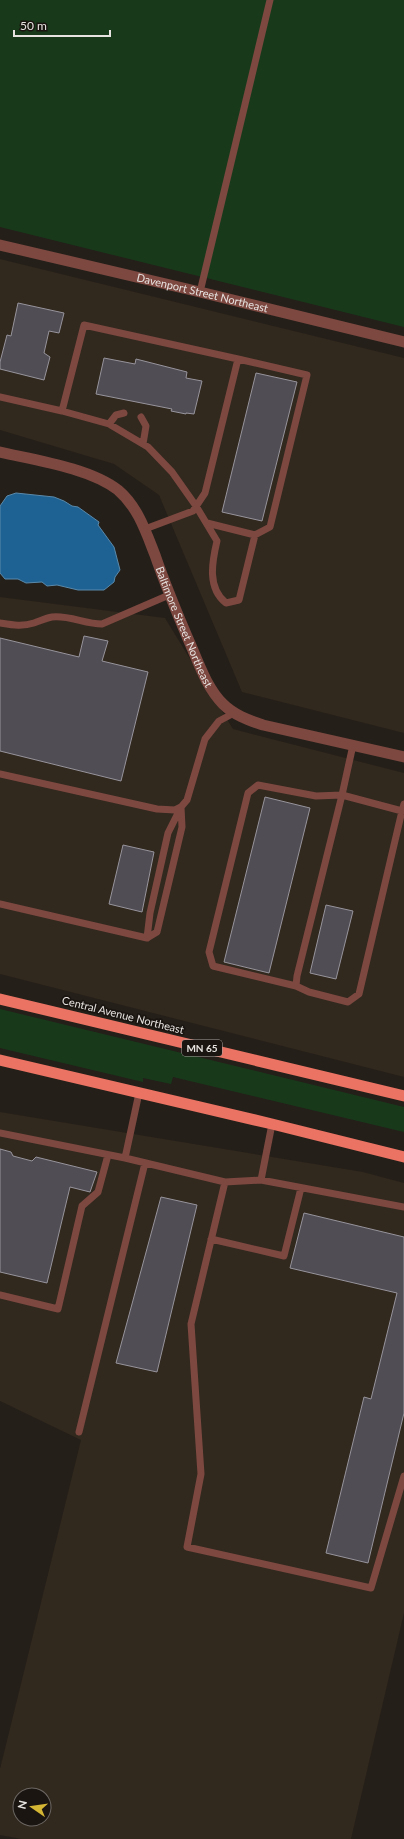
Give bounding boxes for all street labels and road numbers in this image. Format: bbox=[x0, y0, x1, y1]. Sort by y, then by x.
street label: Davenport Street Northeast bbox=[136, 270, 270, 314]
street label: Baltimore Street Northeast bbox=[154, 564, 216, 690]
street label: Central Avenue Northeast bbox=[61, 993, 186, 1036]
road number: MN 65 bbox=[182, 1040, 222, 1056]

